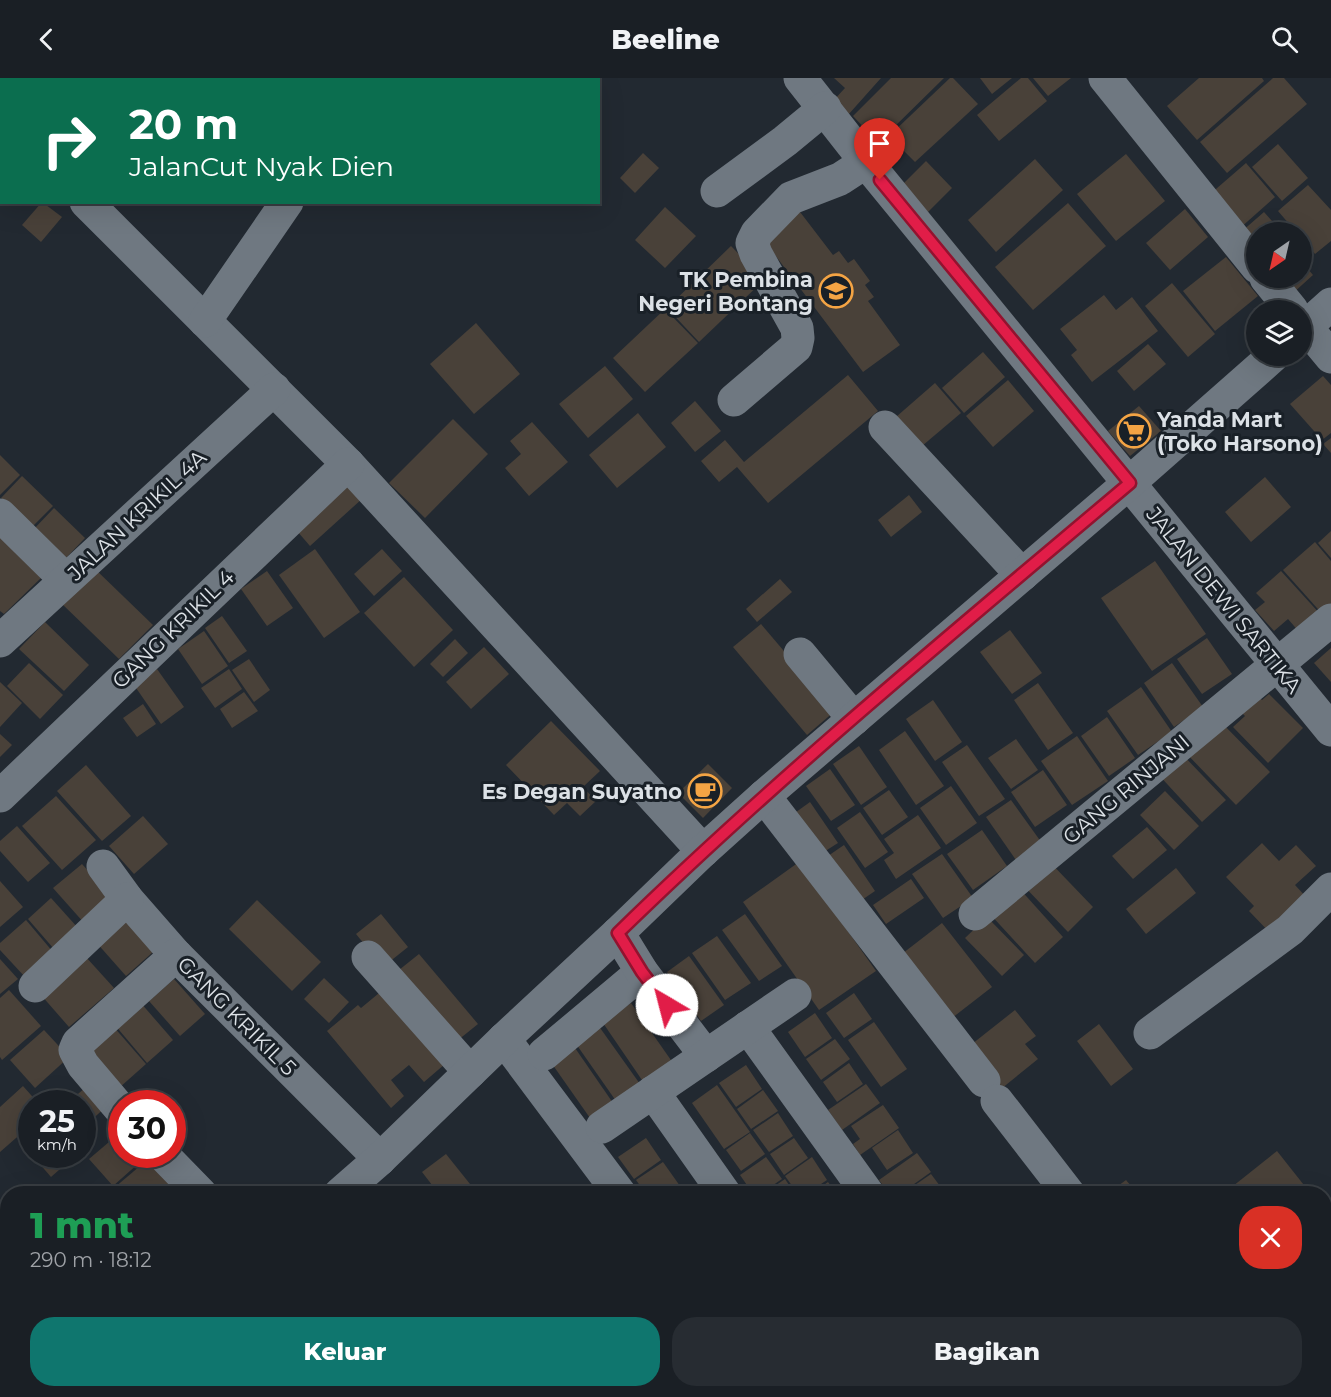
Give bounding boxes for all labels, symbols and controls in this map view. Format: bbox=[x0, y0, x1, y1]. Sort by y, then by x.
icon: back bbox=[30, 23, 63, 56]
text: Beeline bbox=[611, 23, 720, 56]
icon: search bbox=[1268, 23, 1301, 56]
text: 20 m bbox=[129, 98, 238, 150]
icon: right bbox=[30, 102, 108, 180]
pin bbox=[854, 118, 905, 180]
icon: arrive bbox=[863, 127, 896, 160]
text: JalanCut Nyak Dien bbox=[129, 150, 394, 183]
north arrow bbox=[1246, 222, 1312, 288]
map controls bbox=[1246, 222, 1312, 366]
place label: TK Pembina Negeri Bontang bbox=[638, 267, 813, 316]
school or university icon: TK Pembina Negeri Bontang bbox=[818, 273, 854, 309]
button: layers bbox=[1246, 300, 1312, 366]
place label: Yanda Mart (Toko Harsono) bbox=[1156, 407, 1323, 456]
supermarket icon: Yanda Mart (Toko Harsono) bbox=[1116, 413, 1152, 449]
street label: JALAN KRIKIL 4A bbox=[62, 444, 212, 586]
street label: JALAN DEWI SARTIKA bbox=[1141, 501, 1307, 699]
street label: GANG KRIKIL 4 bbox=[107, 565, 239, 693]
street label: GANG RINJANI bbox=[1058, 729, 1194, 849]
cafe icon: Es Degan Suyatno bbox=[687, 773, 723, 809]
place label: Es Degan Suyatno bbox=[482, 779, 682, 804]
street label: GANG KRIKIL 5 bbox=[172, 951, 302, 1081]
position arrow bbox=[635, 973, 699, 1037]
speed limit sign: 30 bbox=[108, 1090, 186, 1168]
text: 25 bbox=[39, 1103, 75, 1140]
text: km/h bbox=[37, 1135, 77, 1154]
text: 1 mnt bbox=[30, 1203, 134, 1247]
button: close bbox=[1239, 1206, 1302, 1269]
text: 290 m · 18:12 bbox=[30, 1248, 152, 1272]
button: Keluar bbox=[30, 1317, 660, 1386]
button: Bagikan bbox=[672, 1317, 1302, 1386]

